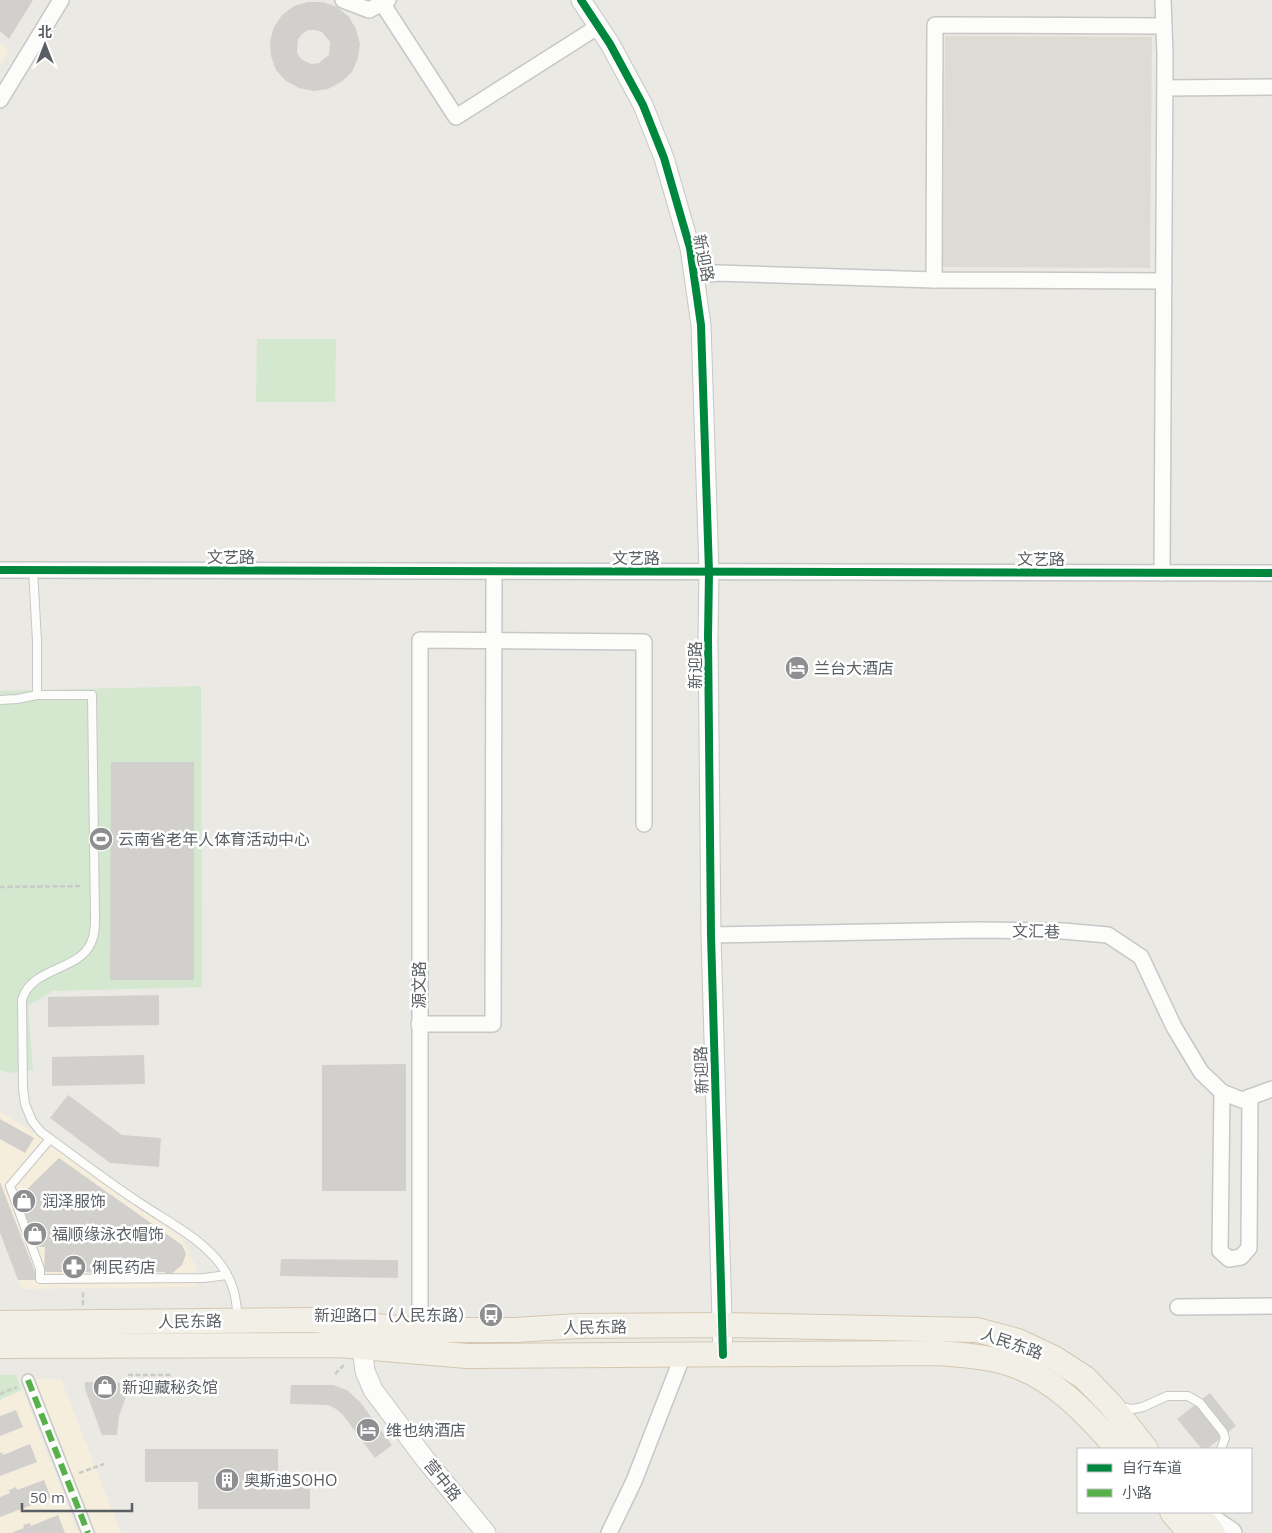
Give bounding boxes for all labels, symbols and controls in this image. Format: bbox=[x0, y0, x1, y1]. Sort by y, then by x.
north arrow bbox=[20, 20, 70, 70]
text: 北 bbox=[38, 22, 52, 41]
street label: 新迎路 bbox=[689, 232, 719, 284]
street label: 文艺路 bbox=[207, 546, 255, 568]
street label: 文艺路 bbox=[612, 547, 660, 569]
street label: 文艺路 bbox=[1017, 548, 1065, 570]
street label: 新迎路 bbox=[684, 641, 706, 689]
hotel icon: 兰台大酒店 bbox=[784, 655, 810, 681]
place label: 兰台大酒店 bbox=[814, 657, 894, 679]
sports icon: 云南省老年人体育活动中心 bbox=[88, 826, 114, 852]
place label: 云南省老年人体育活动中心 bbox=[118, 828, 310, 850]
street label: 文汇巷 bbox=[1012, 920, 1060, 942]
street label: 源文路 bbox=[408, 961, 430, 1009]
street label: 新迎路 bbox=[689, 1046, 713, 1094]
shop icon: 润泽服饰 bbox=[11, 1188, 37, 1214]
place label: 润泽服饰 bbox=[42, 1190, 106, 1212]
shop icon: 福顺缘泳衣帽饰 bbox=[22, 1221, 48, 1247]
place label: 福顺缘泳衣帽饰 bbox=[52, 1223, 164, 1245]
pharmacy icon: 俐民药店 bbox=[61, 1254, 87, 1280]
place label: 俐民药店 bbox=[92, 1256, 156, 1278]
bus stop icon: 新迎路口（人民东路） bbox=[478, 1302, 504, 1328]
place label: 新迎路口（人民东路） bbox=[314, 1304, 474, 1326]
street label: 人民东路 bbox=[158, 1309, 222, 1333]
street label: 人民东路 bbox=[563, 1315, 627, 1339]
street label: 人民东路 bbox=[978, 1322, 1046, 1364]
shop icon: 新迎藏秘灸馆 bbox=[92, 1374, 118, 1400]
place label: 新迎藏秘灸馆 bbox=[122, 1376, 218, 1398]
hotel icon: 维也纳酒店 bbox=[355, 1417, 381, 1443]
place label: 维也纳酒店 bbox=[386, 1419, 466, 1441]
legend bbox=[1077, 1448, 1252, 1513]
street label: 营中路 bbox=[419, 1454, 467, 1506]
text: 自行车道 bbox=[1122, 1457, 1182, 1477]
building icon: 奥斯迪SOHO bbox=[214, 1467, 240, 1493]
place label: 奥斯迪SOHO bbox=[244, 1469, 337, 1491]
scale bar bbox=[22, 1480, 132, 1512]
text: 小路 bbox=[1122, 1482, 1152, 1502]
text: 50 m bbox=[30, 1487, 65, 1507]

